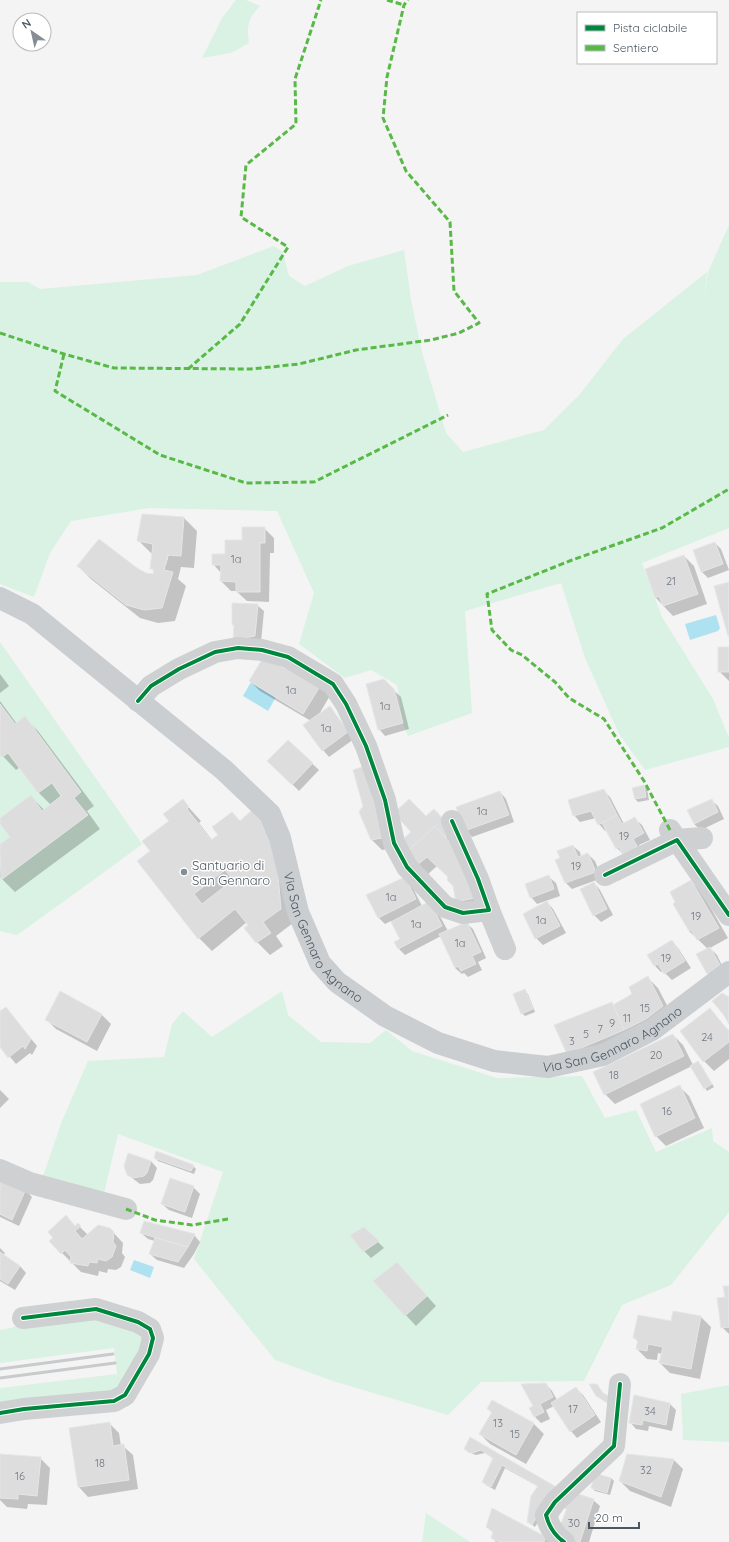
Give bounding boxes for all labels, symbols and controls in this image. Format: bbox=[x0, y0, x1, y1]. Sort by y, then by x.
north arrow bbox=[12, 12, 52, 52]
legend bbox=[577, 12, 717, 64]
text: N bbox=[19, 16, 34, 32]
text: Pista ciclabile bbox=[613, 20, 687, 35]
text: Sentiero bbox=[613, 40, 658, 55]
house number: 1a bbox=[231, 552, 241, 566]
house number: 21 bbox=[666, 574, 676, 588]
house number: 1a bbox=[286, 683, 296, 697]
house number: 1a bbox=[380, 699, 390, 713]
house number: 1a bbox=[321, 721, 331, 735]
house number: 1a bbox=[477, 804, 487, 818]
house number: 19 bbox=[619, 829, 629, 843]
place label: Santuario di San Gennaro bbox=[192, 857, 270, 888]
house number: 19 bbox=[571, 859, 581, 873]
marker: Santuario di San Gennaro bbox=[179, 867, 189, 877]
street label: Via San Gennaro Agnano bbox=[281, 870, 366, 1006]
house number: 1a bbox=[386, 890, 396, 904]
house number: 19 bbox=[691, 909, 701, 923]
house number: 1a bbox=[536, 913, 546, 927]
house number: 1a bbox=[411, 917, 421, 931]
house number: 1a bbox=[455, 936, 465, 950]
house number: 19 bbox=[661, 951, 671, 965]
house number: 15 bbox=[640, 1001, 650, 1015]
street label: Via San Gennaro Agnano bbox=[542, 1002, 685, 1075]
house number: 11 bbox=[623, 1011, 631, 1025]
house number: 9 bbox=[609, 1016, 615, 1030]
house number: 7 bbox=[597, 1022, 603, 1036]
house number: 5 bbox=[583, 1027, 589, 1041]
house number: 24 bbox=[701, 1030, 713, 1044]
house number: 3 bbox=[569, 1034, 575, 1048]
house number: 20 bbox=[650, 1048, 662, 1062]
house number: 18 bbox=[609, 1068, 619, 1082]
house number: 16 bbox=[662, 1104, 672, 1118]
house number: 17 bbox=[568, 1402, 578, 1416]
house number: 34 bbox=[644, 1404, 656, 1418]
house number: 13 bbox=[493, 1416, 503, 1430]
house number: 15 bbox=[510, 1427, 520, 1441]
house number: 18 bbox=[95, 1456, 105, 1470]
house number: 32 bbox=[640, 1463, 652, 1477]
house number: 16 bbox=[15, 1469, 25, 1483]
scale bar bbox=[589, 1504, 639, 1530]
text: 20 m bbox=[595, 1510, 623, 1525]
house number: 30 bbox=[568, 1516, 580, 1530]

